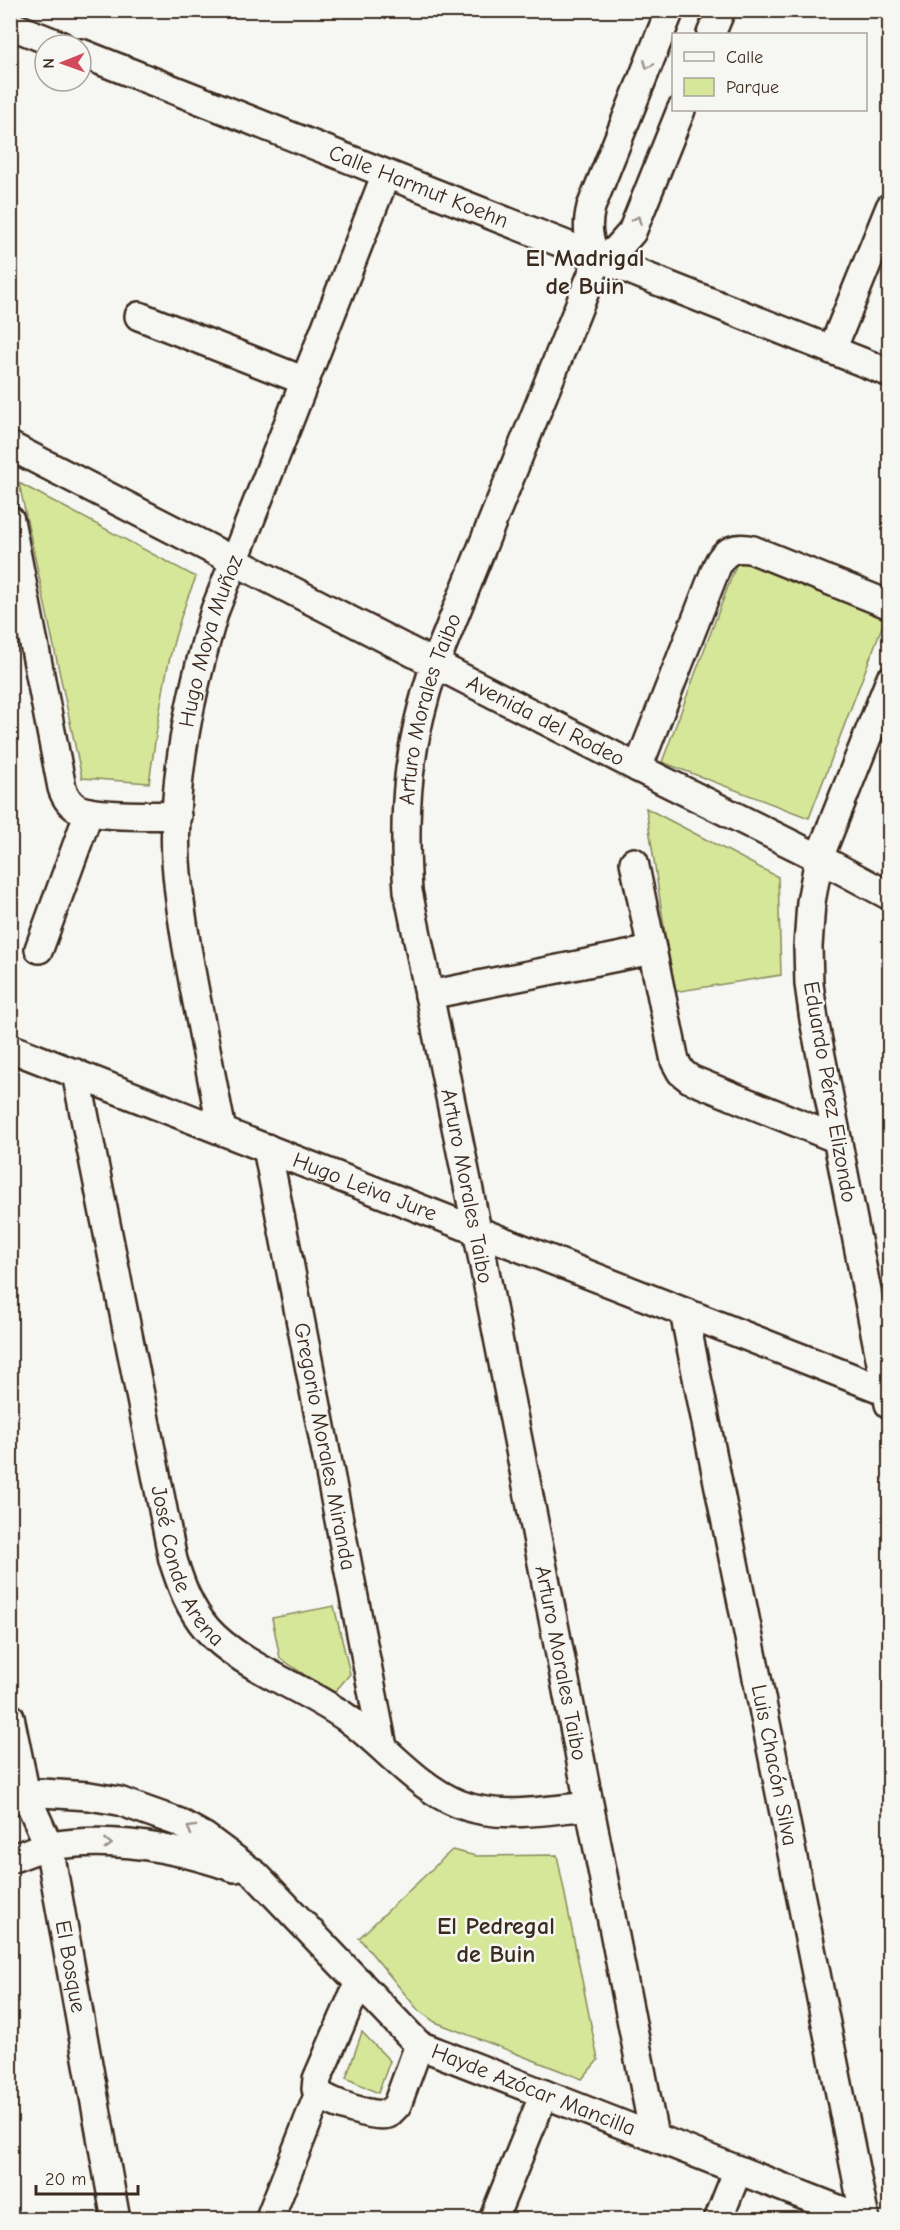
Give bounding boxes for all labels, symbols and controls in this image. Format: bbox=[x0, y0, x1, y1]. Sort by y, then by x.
north arrow bbox=[33, 33, 93, 93]
legend bbox=[672, 33, 867, 111]
text: Calle bbox=[726, 47, 763, 68]
text: N bbox=[40, 58, 58, 69]
one-way arrow bbox=[643, 59, 655, 70]
text: Parque bbox=[726, 77, 779, 98]
street label: Calle Harmut Koehn bbox=[325, 139, 512, 234]
one-way arrow bbox=[630, 215, 642, 226]
district label: El Madrigal de Buin bbox=[525, 244, 645, 300]
street label: Hugo Moya Muñoz bbox=[173, 551, 248, 729]
street label: Arturo Morales Taibo bbox=[394, 610, 467, 806]
street label: Avenida del Rodeo bbox=[462, 669, 629, 772]
street label: Eduardo Pérez Elizondo bbox=[798, 979, 862, 1205]
street label: Arturo Morales Taibo bbox=[435, 1086, 499, 1286]
street label: Hugo Leiva Jure bbox=[289, 1147, 441, 1227]
street label: Gregorio Morales Miranda bbox=[288, 1320, 361, 1572]
street label: José Conde Arena bbox=[145, 1483, 229, 1652]
street label: Arturo Morales Taibo bbox=[529, 1563, 593, 1763]
street label: Luis Chacón Silva bbox=[746, 1682, 803, 1848]
one-way arrow bbox=[187, 1825, 197, 1836]
one-way arrow bbox=[103, 1837, 112, 1850]
district label: El Pedregal de Buin bbox=[437, 1912, 555, 1968]
street label: El Bosque bbox=[50, 1918, 92, 2015]
street label: Hayde Azócar Mancilla bbox=[428, 2038, 639, 2142]
scale bar bbox=[36, 2158, 138, 2196]
text: 20 m bbox=[45, 2169, 86, 2190]

